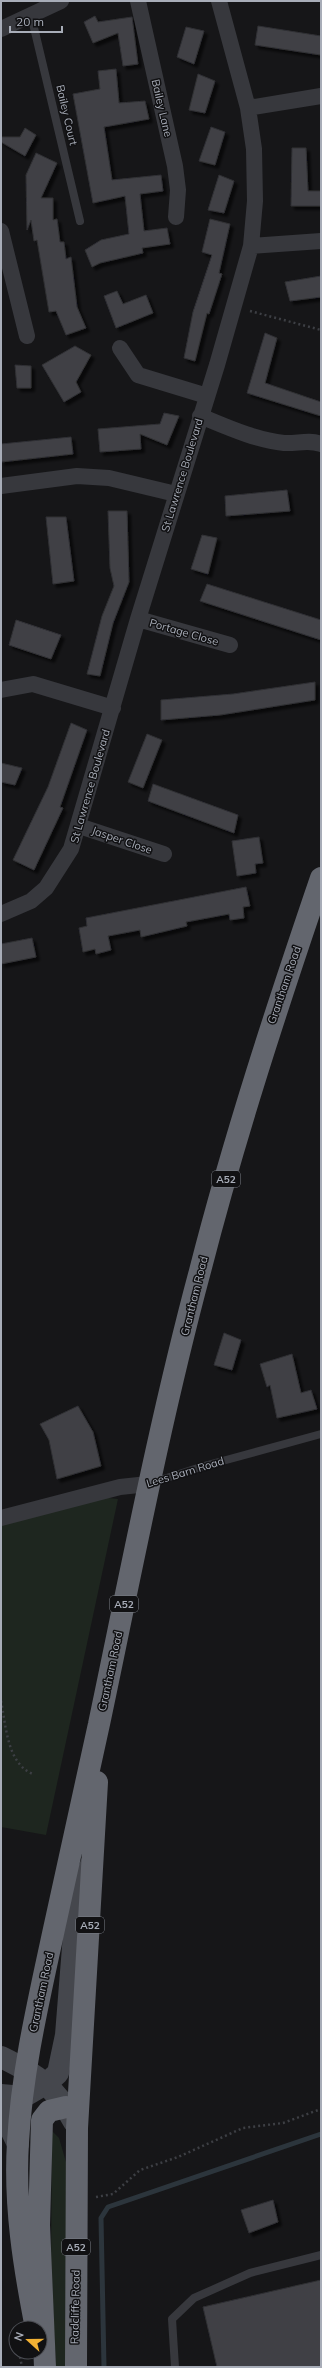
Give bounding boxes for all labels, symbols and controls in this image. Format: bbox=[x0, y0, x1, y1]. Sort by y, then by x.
scale bar bbox=[10, 8, 62, 34]
text: 20 m bbox=[16, 14, 44, 29]
street label: Bailey Lane bbox=[149, 78, 175, 138]
street label: Bailey Court bbox=[53, 83, 81, 147]
street label: St Lawrence Boulevard bbox=[158, 417, 206, 533]
street label: Portage Close bbox=[148, 615, 220, 649]
street label: St Lawrence Boulevard bbox=[67, 727, 113, 845]
street label: Jasper Close bbox=[90, 823, 154, 857]
street label: Grantham Road bbox=[264, 944, 304, 1026]
road number: A52 bbox=[212, 1171, 240, 1187]
street label: Grantham Road bbox=[177, 1255, 211, 1337]
street label: Lees Barn Road bbox=[144, 1454, 226, 1490]
road number: A52 bbox=[110, 1596, 138, 1612]
street label: Grantham Road bbox=[95, 1630, 125, 1712]
road number: A52 bbox=[76, 1917, 104, 1933]
street label: Grantham Road bbox=[26, 1951, 56, 2033]
road number: A52 bbox=[62, 2239, 90, 2255]
street label: Radcliffe Road bbox=[67, 2270, 83, 2344]
north arrow bbox=[8, 2320, 48, 2360]
text: N bbox=[11, 2330, 27, 2343]

